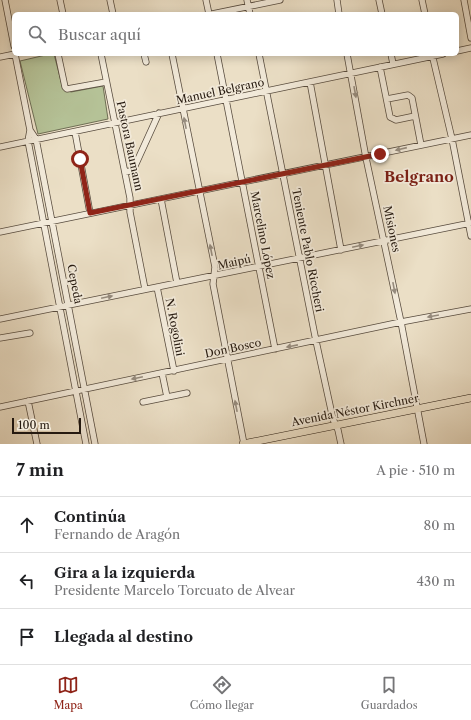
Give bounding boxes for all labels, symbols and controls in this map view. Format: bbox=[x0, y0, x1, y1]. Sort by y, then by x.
search box bbox=[12, 12, 459, 56]
icon: search bbox=[26, 23, 48, 45]
text: Buscar aquí bbox=[58, 25, 141, 44]
street label: Manuel Belgrano bbox=[175, 75, 266, 107]
one-way arrow bbox=[352, 86, 358, 98]
street label: Pastora Baumann bbox=[114, 100, 146, 192]
one-way arrow bbox=[182, 117, 188, 129]
route end bbox=[371, 145, 389, 163]
one-way arrow bbox=[394, 147, 407, 153]
route start bbox=[71, 150, 89, 168]
district label: Belgrano bbox=[384, 167, 454, 186]
street label: Teniente Pablo Riccheri bbox=[289, 187, 327, 314]
street label: Marcelino López bbox=[248, 190, 278, 280]
street label: Misiones bbox=[380, 204, 404, 254]
one-way arrow bbox=[352, 243, 364, 249]
one-way arrow bbox=[208, 244, 214, 256]
street label: Maipú bbox=[216, 252, 252, 272]
street label: Cepeda bbox=[64, 263, 86, 305]
one-way arrow bbox=[391, 282, 397, 294]
one-way arrow bbox=[101, 294, 113, 300]
street label: N. Rogolini bbox=[163, 297, 188, 358]
one-way arrow bbox=[427, 314, 439, 320]
street label: Don Bosco bbox=[204, 335, 263, 361]
one-way arrow bbox=[286, 343, 298, 349]
one-way arrow bbox=[131, 376, 143, 382]
street label: Avenida Néstor Kirchner bbox=[289, 391, 420, 429]
one-way arrow bbox=[233, 399, 239, 412]
scale bar bbox=[12, 416, 81, 435]
text: 100 m bbox=[18, 418, 50, 432]
text: 7 min bbox=[16, 460, 64, 480]
text: A pie · 510 m bbox=[376, 462, 455, 478]
text: Continúa bbox=[54, 507, 126, 526]
icon: ahead bbox=[16, 514, 38, 536]
text: 80 m bbox=[423, 517, 455, 533]
text: Fernando de Aragón bbox=[54, 526, 180, 542]
text: Gira a la izquierda bbox=[54, 563, 195, 582]
icon: left bbox=[16, 570, 38, 592]
text: 430 m bbox=[417, 573, 455, 589]
text: Presidente Marcelo Torcuato de Alvear bbox=[54, 582, 295, 598]
icon: arrive bbox=[16, 626, 38, 648]
text: Llegada al destino bbox=[54, 627, 193, 646]
tab: Mapa bbox=[53, 674, 83, 712]
tab: Cómo llegar bbox=[190, 674, 254, 712]
tab: Guardados bbox=[361, 674, 418, 712]

